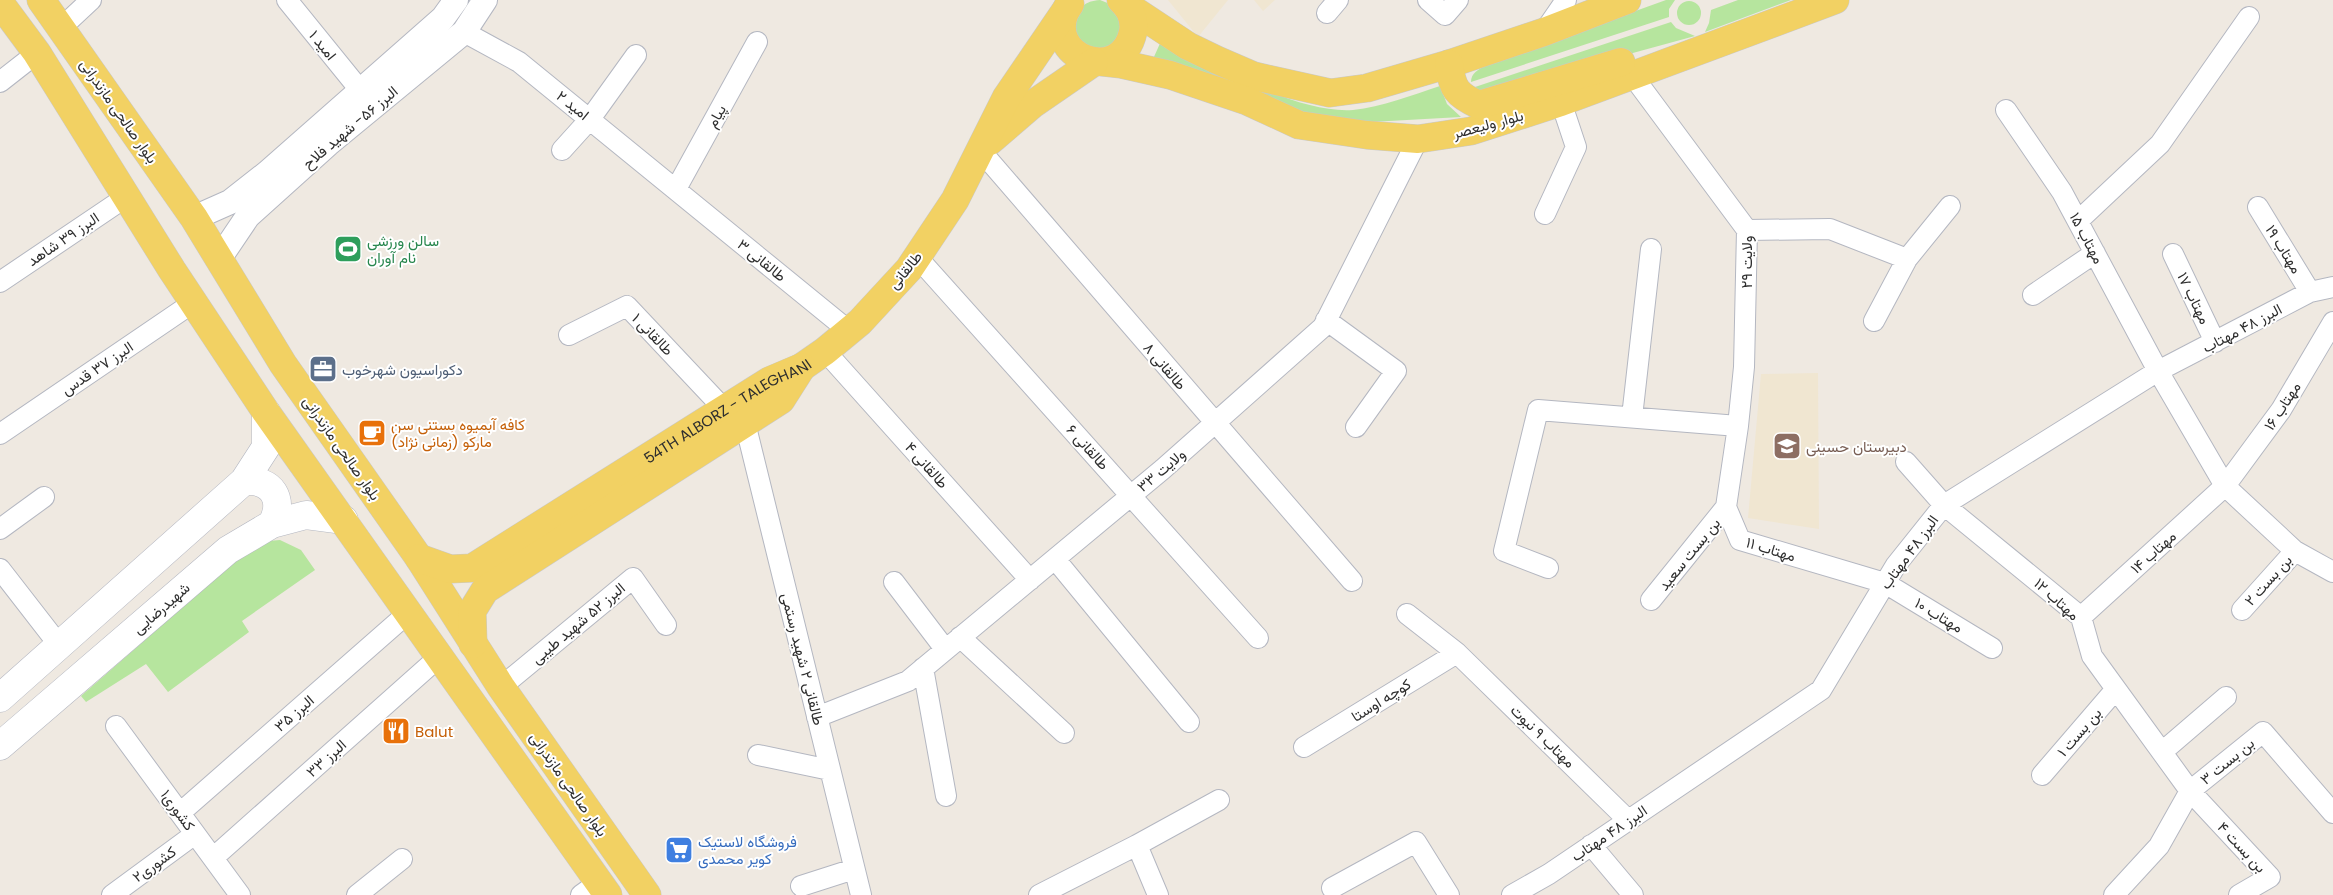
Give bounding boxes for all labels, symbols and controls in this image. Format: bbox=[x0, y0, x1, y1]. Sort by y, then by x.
street label: امید ۱ bbox=[304, 25, 342, 65]
street label: بلوار صالحی مازندرانی bbox=[75, 55, 163, 167]
street label: البرز ۵۶- شهید فلاح bbox=[298, 81, 403, 174]
street label: امید ۲ bbox=[552, 85, 594, 125]
street label: پیام bbox=[701, 101, 731, 131]
street label: بلوار ولیعصر bbox=[1449, 105, 1526, 144]
street label: البرز ۳۹ شاهد bbox=[23, 207, 103, 271]
street label: مهتاب ۱۵ bbox=[2065, 209, 2109, 267]
street label: مهتاب ۱۹ bbox=[2261, 221, 2307, 277]
place label: سالن ورزشی نام آوران bbox=[367, 230, 439, 268]
sports icon: سالن ورزشی نام آوران bbox=[333, 234, 363, 264]
street label: طالقانی ۳ bbox=[733, 234, 791, 286]
street label: ولایت ٢٩ bbox=[1736, 236, 1757, 288]
street label: طالقانی bbox=[883, 246, 927, 293]
street label: مهتاب ۱۷ bbox=[2172, 268, 2216, 328]
street label: البرز ۴۸ مهتاب bbox=[2198, 298, 2286, 358]
street label: طالقانی ۱ bbox=[627, 308, 679, 360]
street label: البرز ۳۷ قدس bbox=[57, 336, 137, 400]
street label: طالقانی ۸ bbox=[1139, 338, 1192, 394]
street label: 54TH ALBORZ - TALEGHANI bbox=[639, 353, 815, 468]
office icon: دکوراسیون شهرخوب bbox=[308, 354, 338, 384]
place label: دکوراسیون شهرخوب bbox=[342, 359, 463, 380]
street label: مهتاب ۱۶ bbox=[2259, 378, 2305, 434]
street label: بلوار صالحی مازندرانی bbox=[298, 392, 386, 504]
place label: کافه آبمیوه بستنی سن مارکو (زمانی نژاد) bbox=[391, 414, 525, 452]
cafe icon: کافه آبمیوه بستنی سن مارکو (زمانی نژاد) bbox=[357, 418, 387, 448]
street label: طالقانی ۶ bbox=[1062, 420, 1114, 475]
school or university icon: دبیرستان حسینی bbox=[1772, 431, 1802, 461]
place label: دبیرستان حسینی bbox=[1806, 436, 1907, 457]
street label: طالقانی ۴ bbox=[900, 437, 954, 493]
street label: ولایت ٣۳ bbox=[1132, 443, 1190, 497]
street label: البرز ۴۸ مهتاب bbox=[1875, 510, 1943, 594]
street label: بن بست سعید bbox=[1653, 513, 1725, 595]
street label: مهتاب ۱۴ bbox=[2125, 526, 2181, 578]
street label: مهتاب ۱۱ bbox=[1744, 532, 1798, 566]
street label: بن بست ۲ bbox=[2239, 550, 2297, 610]
street label: مهتاب ۱۲ bbox=[2030, 573, 2084, 625]
street label: شهیدرضایی bbox=[128, 577, 194, 639]
street label: البرز ۵۲ شهید طیبی bbox=[527, 577, 629, 669]
street label: طالقانی ۲ شهید رستمی bbox=[776, 591, 830, 728]
street label: مهتاب ۱۰ bbox=[1911, 592, 1967, 638]
street label: کوچه اوستا bbox=[1347, 673, 1415, 727]
street label: البرز ۳۵ bbox=[270, 690, 318, 736]
street label: مهتاب ۹ نبوت bbox=[1506, 700, 1580, 772]
street label: بن بست ۱ bbox=[2052, 703, 2106, 761]
restaurant icon: Balut bbox=[381, 716, 411, 746]
place label: Balut bbox=[415, 721, 453, 742]
street label: بلوار صالحی مازندرانی bbox=[525, 728, 613, 840]
street label: بن بست ۳ bbox=[2195, 733, 2259, 789]
street label: البرز ۳۳ bbox=[301, 734, 351, 782]
street label: کشوری۱ bbox=[156, 785, 200, 835]
street label: البرز ۴۸ مهتاب bbox=[1567, 800, 1651, 866]
street label: بن بست ۴ bbox=[2213, 817, 2271, 877]
place label: فروشگاه لاستیک کویر محمدی bbox=[698, 831, 797, 869]
supermarket icon: فروشگاه لاستیک کویر محمدی bbox=[664, 835, 694, 865]
street label: کشوری۲ bbox=[128, 841, 180, 887]

